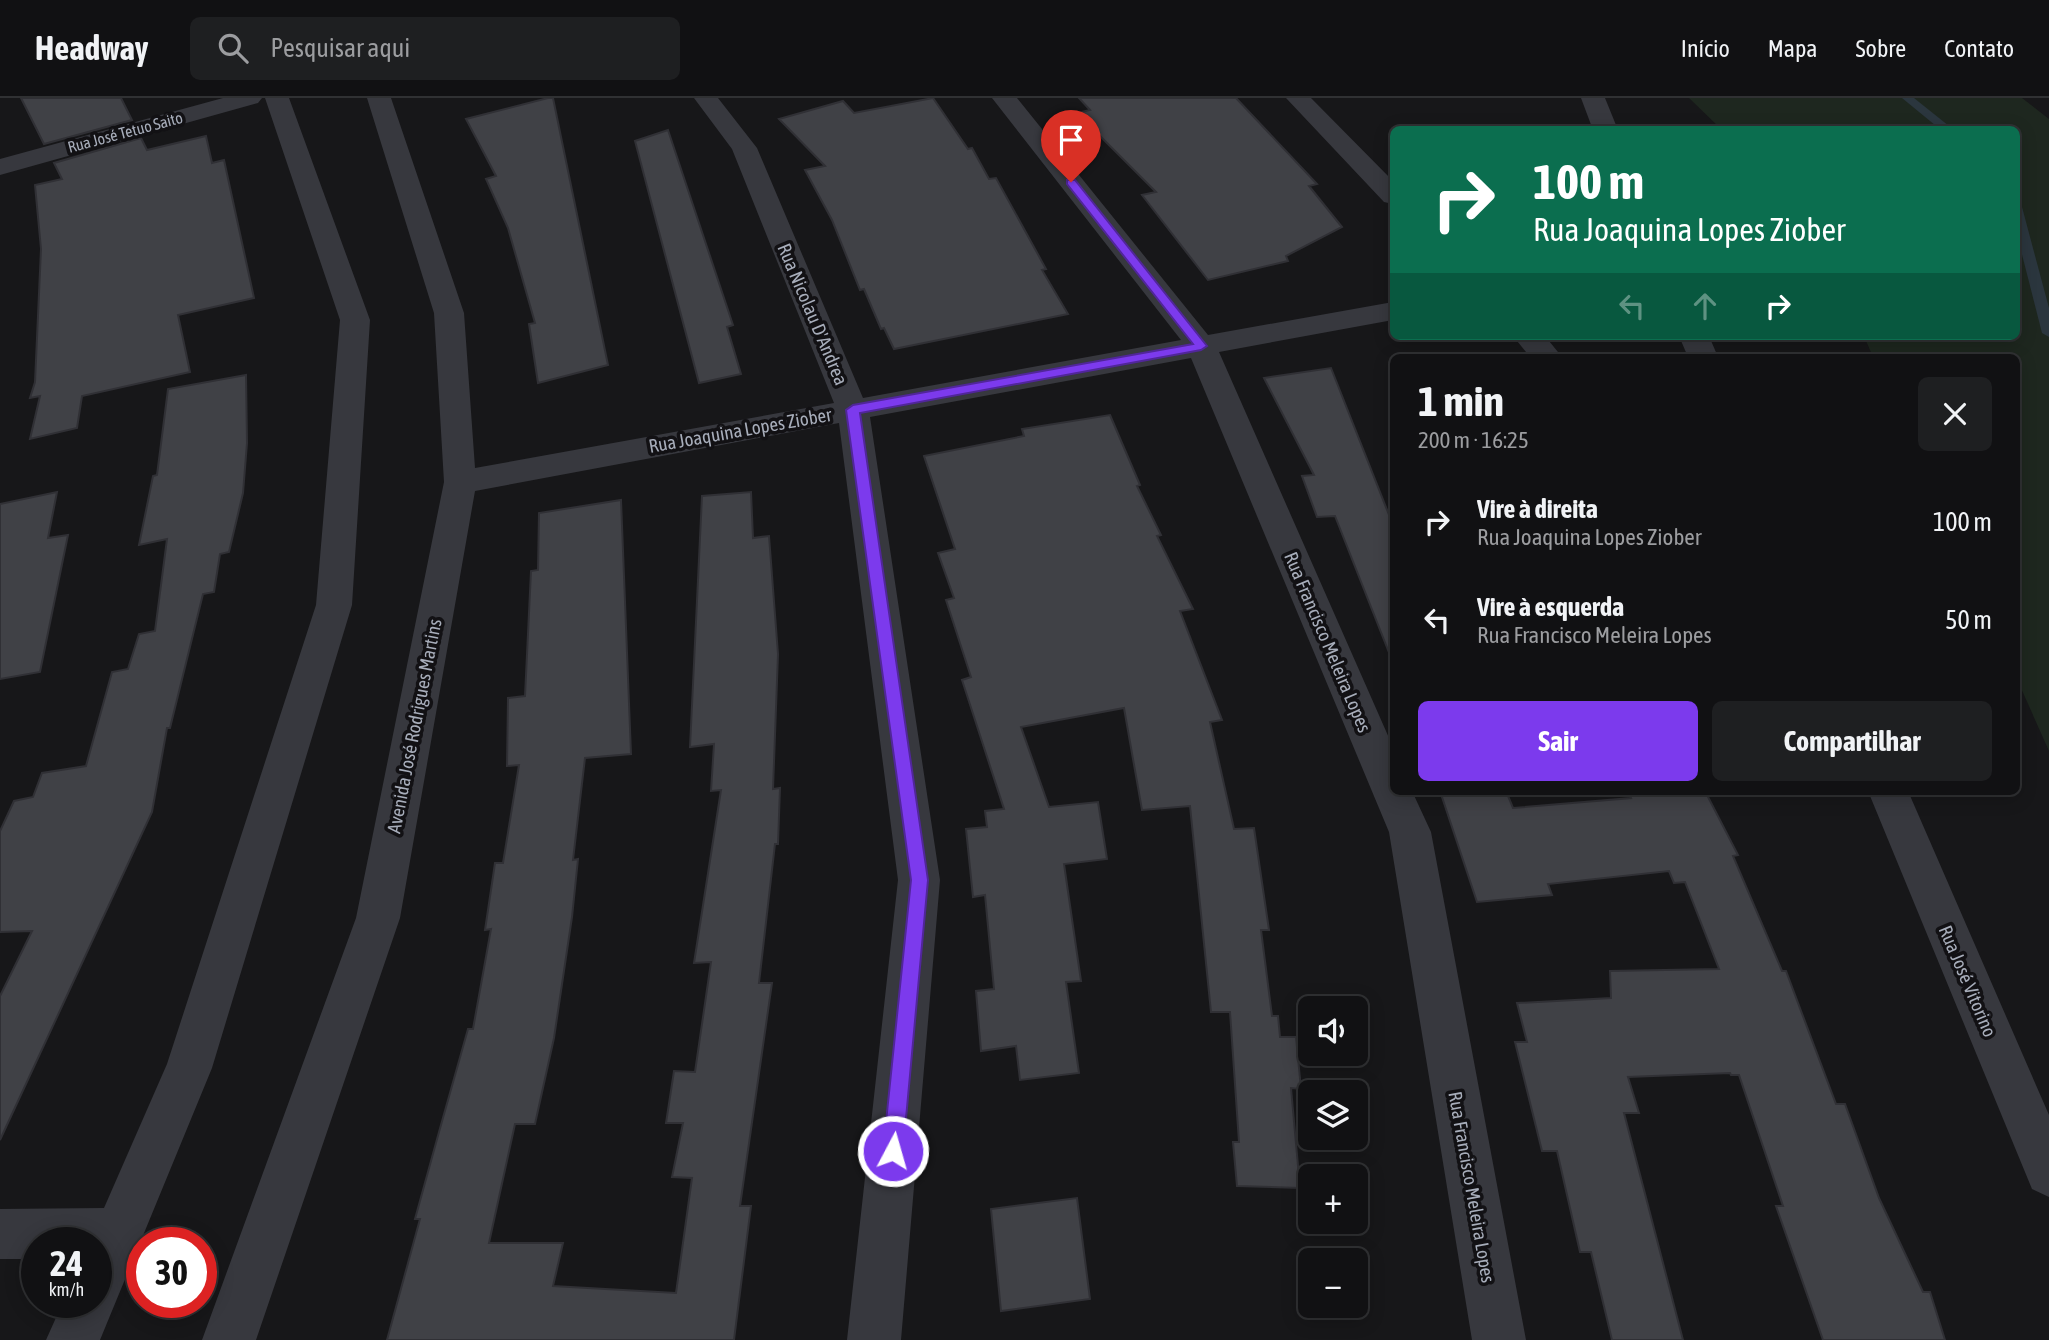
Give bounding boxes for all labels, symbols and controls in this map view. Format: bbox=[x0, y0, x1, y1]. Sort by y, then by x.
search box bbox=[190, 17, 680, 80]
text: Headway bbox=[35, 29, 148, 67]
icon: search bbox=[214, 29, 252, 67]
text: Pesquisar aqui bbox=[270, 33, 410, 63]
text: Início bbox=[1681, 35, 1730, 62]
text: Mapa bbox=[1768, 35, 1818, 62]
text: Sobre bbox=[1856, 35, 1906, 62]
text: Contato bbox=[1944, 35, 2014, 62]
street label: Rua José Tetuo Saito bbox=[66, 108, 184, 156]
pin bbox=[1041, 110, 1101, 182]
icon: arrive bbox=[1052, 121, 1090, 159]
text: 100 m bbox=[1533, 153, 1644, 209]
icon: right bbox=[1418, 154, 1509, 245]
text: Rua Joaquina Lopes Ziober bbox=[1533, 211, 1845, 248]
street label: Rua Nicolau D'Andrea bbox=[773, 240, 853, 388]
icon: left bbox=[1613, 287, 1651, 325]
icon: ahead bbox=[1686, 287, 1724, 325]
icon: right bbox=[1759, 287, 1797, 325]
text: 1 min bbox=[1418, 377, 1504, 425]
button: close bbox=[1918, 377, 1992, 451]
street label: Rua Joaquina Lopes Ziober bbox=[647, 403, 834, 457]
text: 200 m · 16:25 bbox=[1418, 427, 1529, 453]
text: Vire à direita bbox=[1477, 494, 1598, 524]
icon: right bbox=[1418, 503, 1456, 541]
text: 100 m bbox=[1933, 507, 1992, 537]
text: Rua Joaquina Lopes Ziober bbox=[1477, 524, 1702, 550]
street label: Rua Francisco Meleira Lopes bbox=[1280, 548, 1376, 736]
text: Vire à esquerda bbox=[1477, 592, 1624, 622]
icon: left bbox=[1418, 601, 1456, 639]
text: 50 m bbox=[1945, 605, 1992, 635]
street label: Avenida José Rodrigues Martins bbox=[382, 617, 446, 835]
text: Rua Francisco Meleira Lopes bbox=[1477, 622, 1712, 648]
button: Sair bbox=[1418, 701, 1698, 781]
button: Compartilhar bbox=[1712, 701, 1992, 781]
street label: Rua José Vitorino bbox=[1935, 922, 2001, 1040]
map controls bbox=[1298, 996, 1368, 1318]
button: sound bbox=[1298, 996, 1368, 1066]
button: layers bbox=[1298, 1080, 1368, 1150]
street label: Rua Francisco Meleira Lopes bbox=[1444, 1090, 1500, 1285]
position arrow bbox=[856, 1114, 930, 1188]
button: + bbox=[1298, 1164, 1368, 1234]
speed limit sign: 30 bbox=[126, 1227, 217, 1318]
text: 24 bbox=[50, 1243, 83, 1283]
button: − bbox=[1298, 1248, 1368, 1318]
text: km/h bbox=[49, 1279, 84, 1300]

